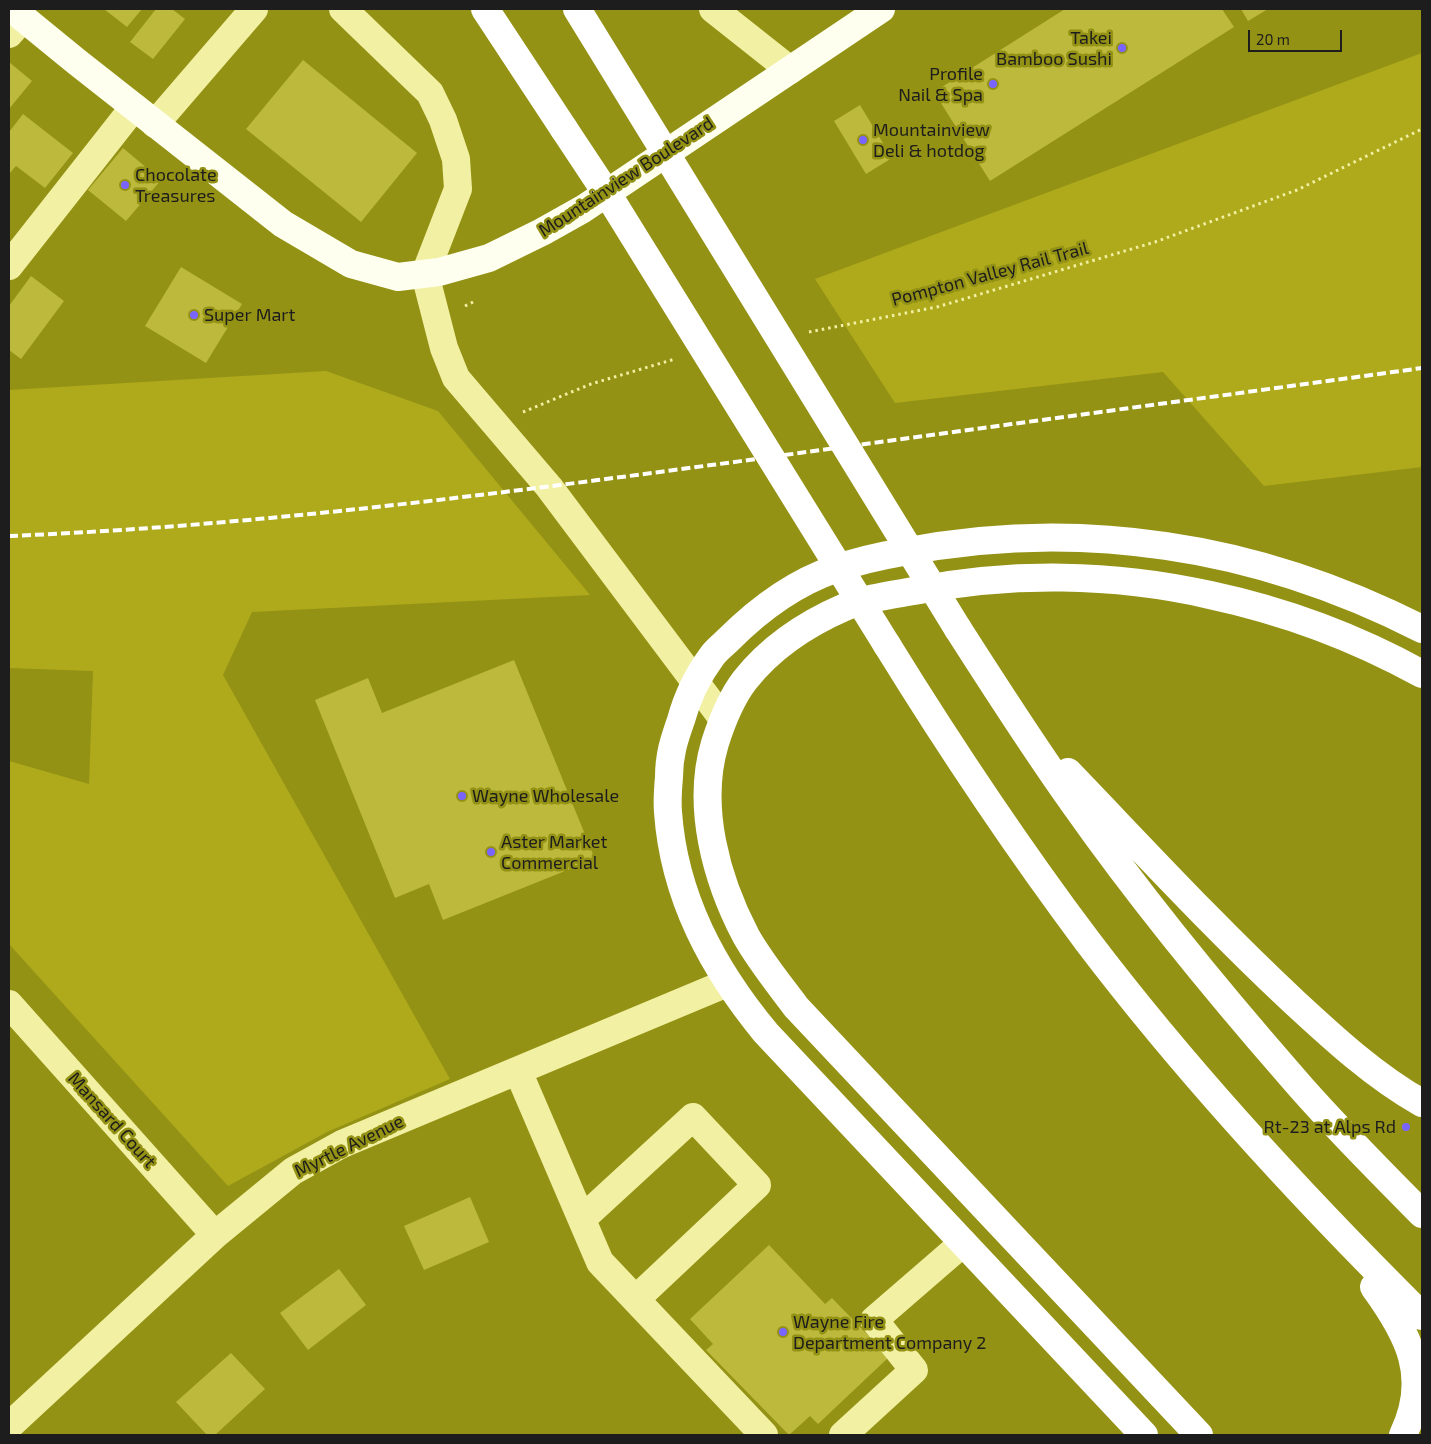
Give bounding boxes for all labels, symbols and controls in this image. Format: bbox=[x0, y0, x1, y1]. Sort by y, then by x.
scale bar bbox=[1251, 20, 1345, 52]
place label: Takei Bamboo Sushi bbox=[996, 27, 1112, 70]
text: 20 m bbox=[1256, 30, 1290, 48]
marker: Takei Bamboo Sushi bbox=[1116, 42, 1128, 54]
place label: Profile Nail & Spa bbox=[898, 63, 983, 106]
marker: Profile Nail & Spa bbox=[987, 78, 999, 90]
street label: Mountainview Boulevard bbox=[534, 112, 718, 242]
place label: Mountainview Deli & hotdog bbox=[873, 119, 990, 162]
marker: Mountainview Deli & hotdog bbox=[857, 134, 869, 146]
place label: Chocolate Treasures bbox=[135, 164, 217, 206]
marker: Chocolate Treasures bbox=[119, 179, 131, 191]
street label: Pompton Valley Rail Trail bbox=[889, 237, 1091, 311]
place label: Super Mart bbox=[204, 304, 295, 326]
marker: Super Mart bbox=[188, 309, 200, 321]
place label: Wayne Wholesale bbox=[472, 785, 619, 807]
marker: Wayne Wholesale bbox=[456, 790, 468, 802]
place label: Aster Market Commercial bbox=[501, 831, 607, 874]
marker: Aster Market Commercial bbox=[485, 846, 497, 858]
street label: Mansard Court bbox=[63, 1068, 161, 1172]
street label: Myrtle Avenue bbox=[291, 1110, 407, 1182]
place label: Rt-23 at Alps Rd bbox=[1264, 1116, 1396, 1138]
marker: Rt-23 at Alps Rd bbox=[1400, 1121, 1412, 1133]
place label: Wayne Fire Department Company 2 bbox=[793, 1311, 986, 1354]
marker: Wayne Fire Department Company 2 bbox=[777, 1326, 789, 1338]

